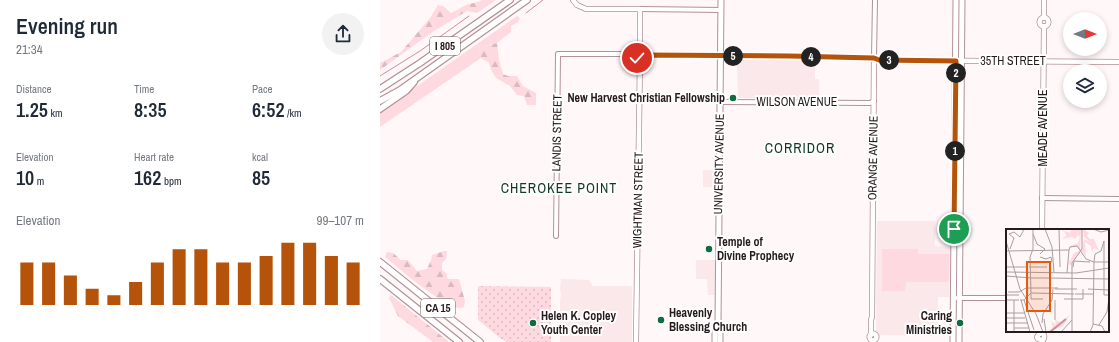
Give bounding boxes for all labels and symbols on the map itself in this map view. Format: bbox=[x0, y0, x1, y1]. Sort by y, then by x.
north arrow bbox=[1063, 12, 1107, 56]
road number: I 805 bbox=[430, 37, 460, 55]
pin bbox=[620, 41, 654, 75]
pin: 5 bbox=[723, 46, 743, 66]
pin: 4 bbox=[801, 47, 821, 67]
pin: 3 bbox=[879, 50, 899, 70]
street label: 35TH STREET bbox=[980, 53, 1046, 69]
pin: 2 bbox=[946, 63, 966, 83]
place label: New Harvest Christian Fellowship bbox=[567, 90, 725, 106]
street label: MEADE AVENUE bbox=[1035, 90, 1051, 166]
marker: New Harvest Christian Fellowship bbox=[728, 93, 738, 103]
street label: LANDIS STREET bbox=[548, 94, 566, 172]
street label: WILSON AVENUE bbox=[757, 94, 837, 110]
street label: UNIVERSITY AVENUE bbox=[710, 113, 728, 215]
street label: ORANGE AVENUE bbox=[864, 116, 882, 200]
district label: CORRIDOR bbox=[765, 139, 835, 157]
pin: 1 bbox=[945, 141, 965, 161]
street label: WIGHTMAN STREET bbox=[629, 152, 647, 248]
district label: CHEROKEE POINT bbox=[501, 179, 617, 197]
pin bbox=[937, 212, 971, 246]
inset map bbox=[1006, 229, 1109, 332]
place label: Temple of Divine Prophecy bbox=[717, 234, 795, 264]
marker: Temple of Divine Prophecy bbox=[704, 244, 714, 254]
road number: CA 15 bbox=[421, 299, 455, 317]
place label: Heavenly Blessing Church bbox=[669, 305, 747, 335]
place label: Helen K. Copley Youth Center bbox=[541, 308, 616, 338]
place label: Caring Ministries bbox=[906, 308, 953, 338]
marker: Heavenly Blessing Church bbox=[656, 315, 666, 325]
marker: Helen K. Copley Youth Center bbox=[528, 318, 538, 328]
marker: Caring Ministries bbox=[955, 318, 965, 328]

